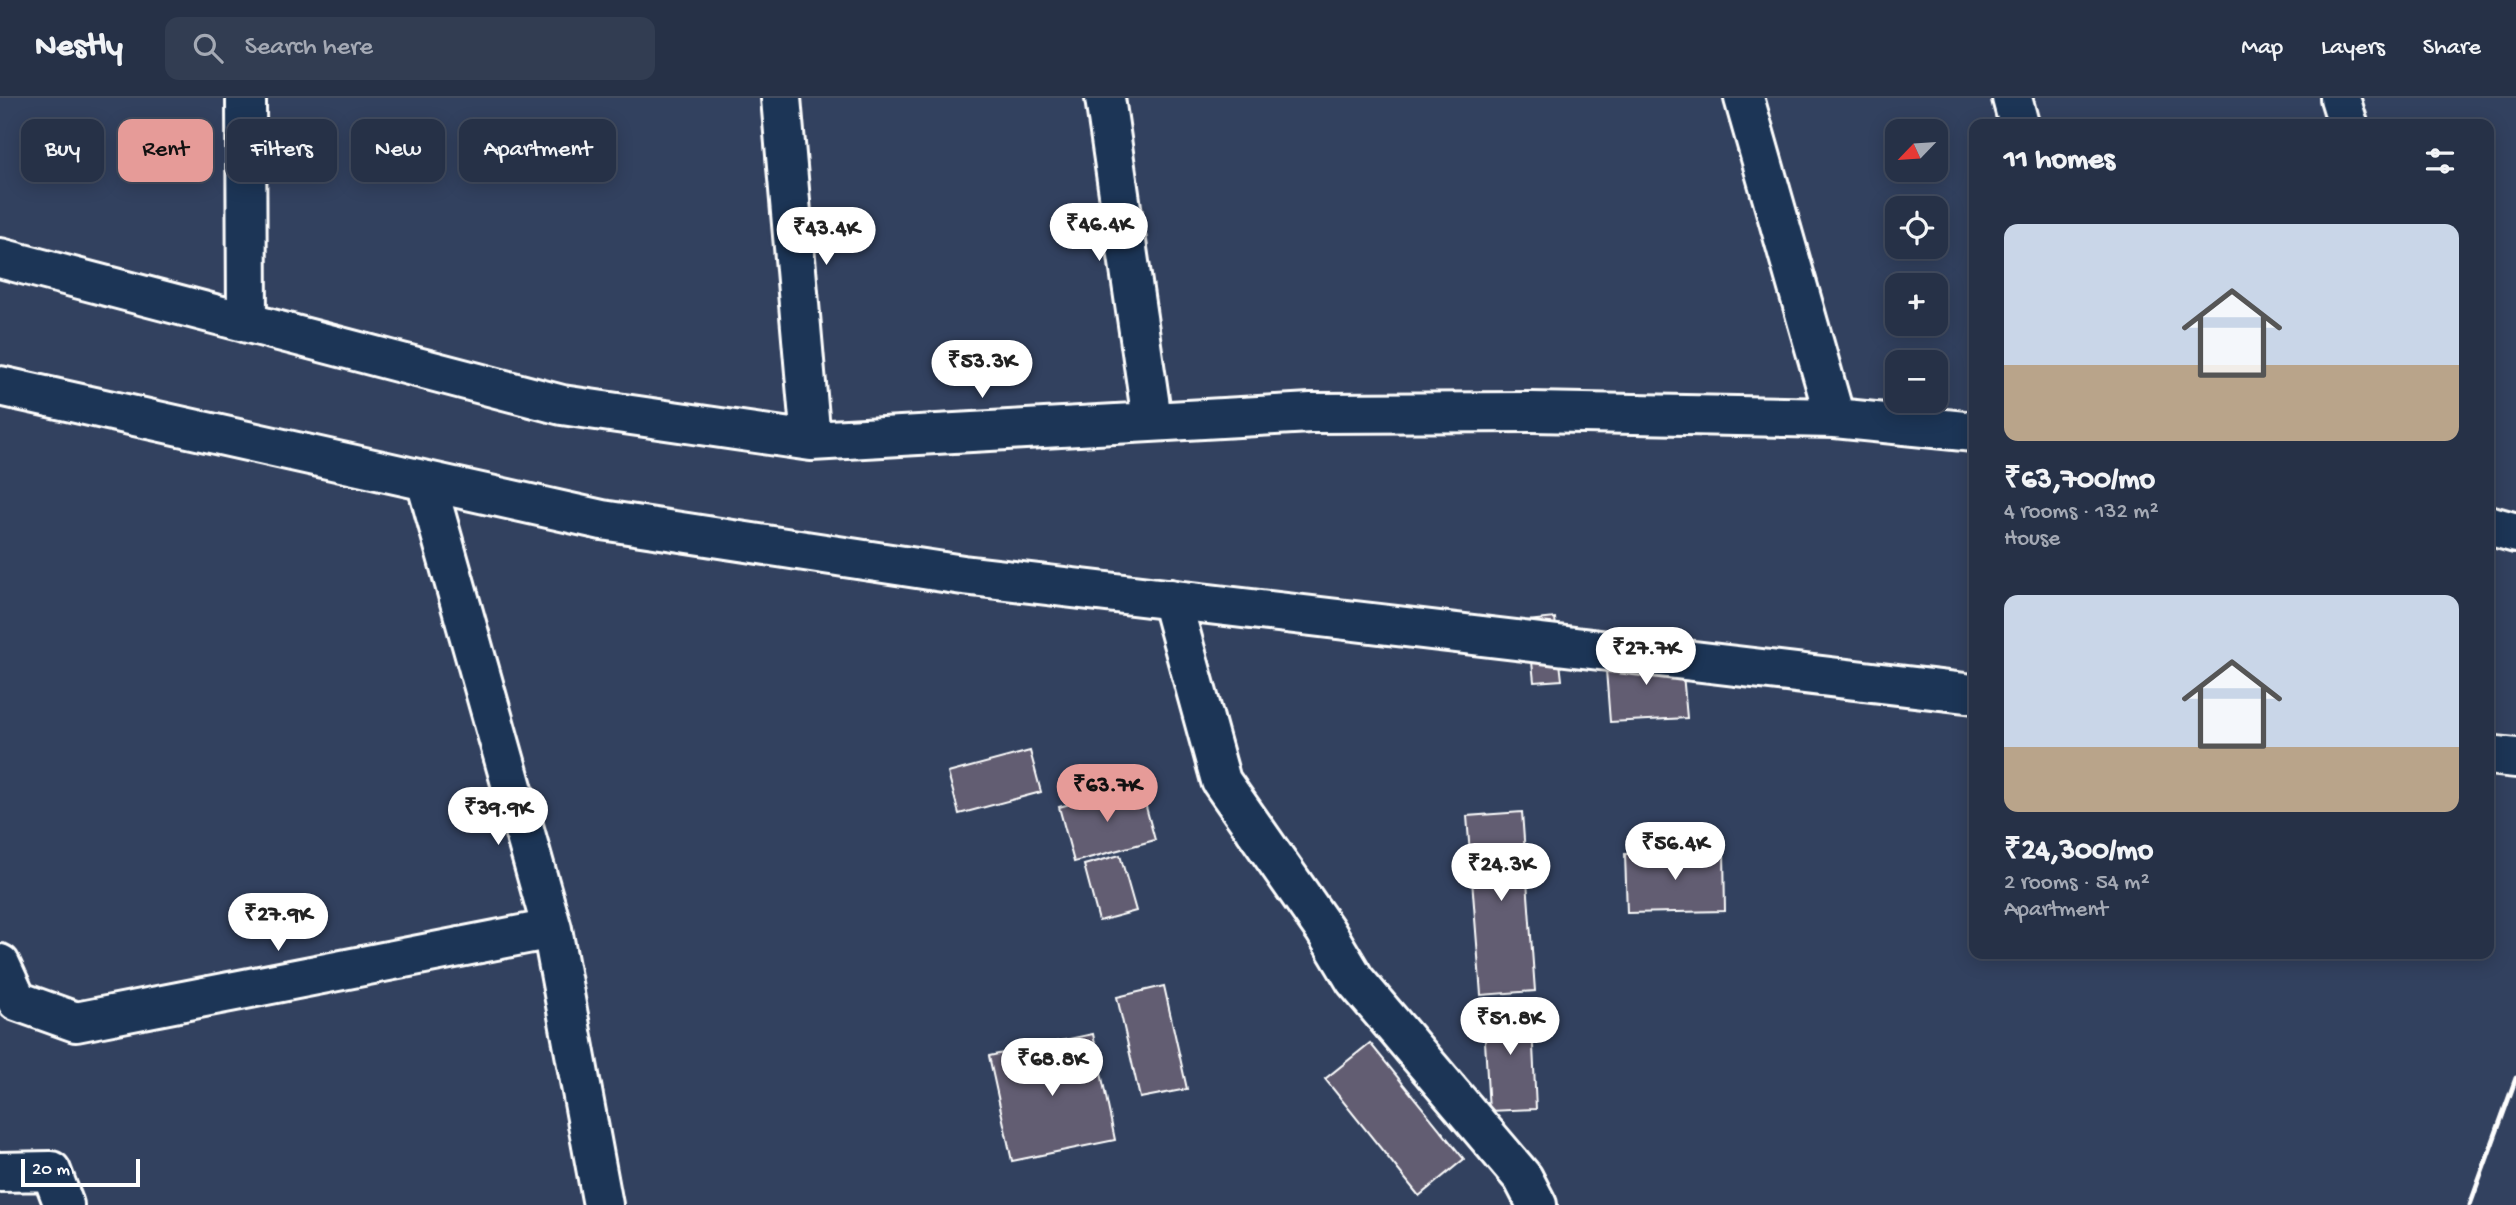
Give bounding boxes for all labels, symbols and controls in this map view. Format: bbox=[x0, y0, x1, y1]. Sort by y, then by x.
search box bbox=[165, 17, 655, 80]
text: Nestly bbox=[35, 29, 123, 67]
icon: search bbox=[189, 29, 227, 67]
text: Search here bbox=[245, 33, 373, 64]
text: Map bbox=[2241, 34, 2283, 63]
text: Layers bbox=[2321, 34, 2385, 63]
text: Share bbox=[2423, 34, 2481, 63]
chip: Buy bbox=[21, 119, 104, 182]
chip: Rent bbox=[118, 119, 213, 182]
chip: Filters bbox=[227, 119, 337, 182]
chip: New bbox=[351, 119, 445, 182]
chip: Apartment bbox=[459, 119, 616, 182]
north arrow bbox=[1885, 119, 1948, 182]
map controls bbox=[1885, 119, 1948, 413]
icon: filters bbox=[2421, 142, 2459, 180]
text: 11 homes bbox=[2004, 144, 2115, 179]
button: locate bbox=[1885, 196, 1948, 259]
pin: ₹46.4K bbox=[1042, 204, 1156, 263]
pin: ₹43.4K bbox=[769, 208, 883, 267]
text: ₹46.4K bbox=[1066, 212, 1132, 239]
text: ₹43.4K bbox=[793, 216, 859, 243]
icon: home bbox=[2169, 270, 2295, 396]
button: + bbox=[1885, 273, 1948, 336]
pin: ₹53.3K bbox=[925, 341, 1039, 400]
text: ₹53.3K bbox=[947, 349, 1017, 376]
button: − bbox=[1885, 350, 1948, 413]
text: ₹63,700/mo bbox=[2004, 464, 2155, 499]
text: 4 rooms · 132 m² bbox=[2004, 499, 2159, 526]
text: House bbox=[2004, 526, 2060, 553]
pin: ₹27.7K bbox=[1589, 628, 1703, 687]
text: ₹27.7K bbox=[1612, 636, 1680, 663]
icon: home bbox=[2169, 641, 2295, 767]
pin: ₹63.7K bbox=[1050, 764, 1164, 824]
text: ₹63.7K bbox=[1073, 773, 1141, 800]
pin: ₹39.9K bbox=[441, 788, 555, 847]
text: ₹39.9K bbox=[464, 796, 532, 823]
pin: ₹56.4K bbox=[1618, 822, 1732, 882]
text: ₹56.4K bbox=[1641, 831, 1709, 858]
text: ₹24,300/mo bbox=[2004, 835, 2153, 870]
pin: ₹24.3K bbox=[1444, 844, 1558, 903]
text: ₹24.3K bbox=[1467, 852, 1535, 879]
text: 2 rooms · 54 m² bbox=[2004, 870, 2150, 897]
pin: ₹27.9K bbox=[221, 894, 335, 953]
text: Apartment bbox=[2004, 897, 2108, 924]
text: ₹27.9K bbox=[244, 902, 312, 929]
pin: ₹51.8K bbox=[1453, 998, 1567, 1057]
text: ₹51.8K bbox=[1476, 1006, 1544, 1033]
pin: ₹68.8K bbox=[995, 1038, 1109, 1098]
text: ₹68.8K bbox=[1017, 1047, 1087, 1074]
scale bar bbox=[21, 1156, 140, 1188]
text: 20 m bbox=[32, 1159, 70, 1182]

